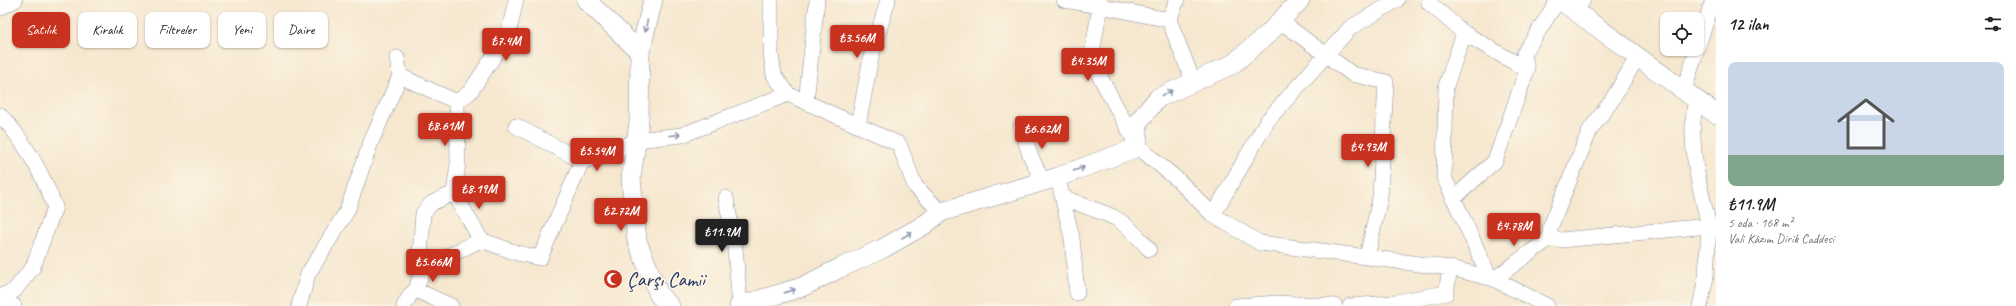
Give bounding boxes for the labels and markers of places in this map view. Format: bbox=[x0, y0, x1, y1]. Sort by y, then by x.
pin: ₺3.56M bbox=[824, 25, 890, 59]
pin: ₺7.4M bbox=[478, 28, 534, 62]
pin: ₺4.35M bbox=[1055, 48, 1121, 82]
pin: ₺8.61M bbox=[412, 113, 478, 147]
pin: ₺6.62M bbox=[1009, 116, 1075, 150]
pin: ₺4.93M bbox=[1335, 134, 1401, 168]
pin: ₺5.54M bbox=[564, 138, 630, 172]
pin: ₺8.19M bbox=[446, 176, 512, 210]
pin: ₺2.72M bbox=[588, 198, 654, 232]
pin: ₺4.78M bbox=[1481, 213, 1547, 247]
pin: ₺11.9M bbox=[689, 219, 755, 253]
pin: ₺5.66M bbox=[400, 249, 466, 283]
place label: Çarşı Camii bbox=[627, 267, 707, 292]
mosque icon: Çarşı Camii bbox=[602, 268, 624, 290]

